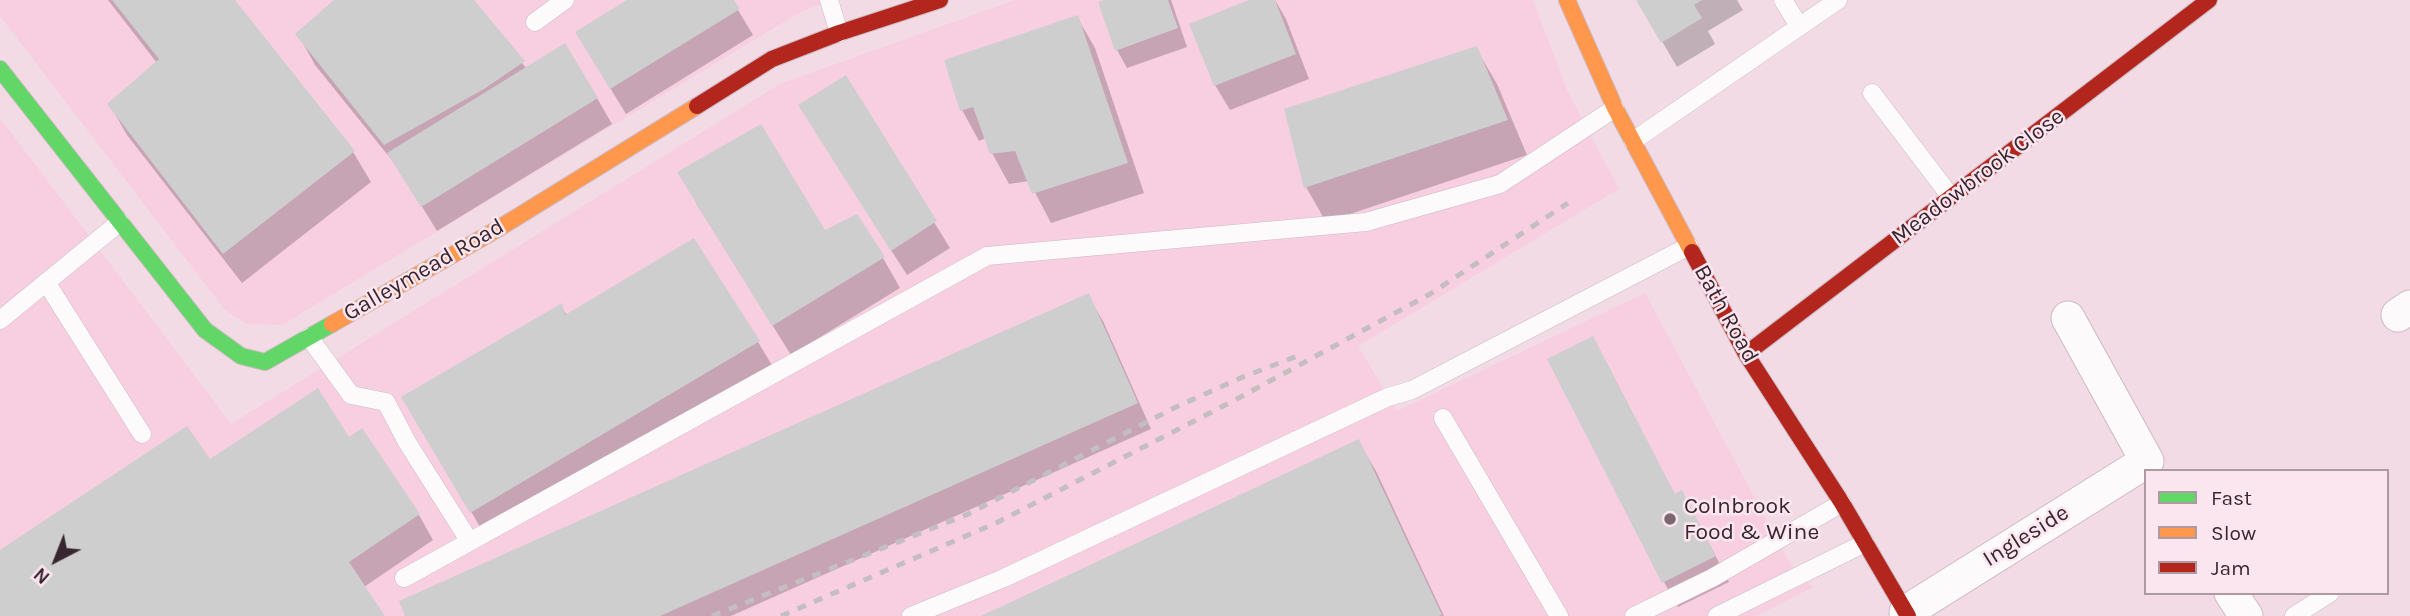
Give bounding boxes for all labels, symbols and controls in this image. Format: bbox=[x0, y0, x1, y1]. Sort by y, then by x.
street label: Meadowbrook Close bbox=[1886, 103, 2070, 251]
street label: Galleymead Road bbox=[339, 213, 509, 327]
street label: Bath Road bbox=[1688, 260, 1764, 368]
legend bbox=[2144, 469, 2389, 595]
text: Fast bbox=[2211, 486, 2252, 510]
place label: Colnbrook Food & Wine bbox=[1684, 492, 1819, 546]
street label: Ingleside bbox=[1978, 499, 2074, 573]
marker: Colnbrook Food & Wine bbox=[1662, 511, 1678, 527]
text: Slow bbox=[2211, 521, 2256, 545]
north arrow bbox=[21, 525, 91, 595]
text: Jam bbox=[2211, 556, 2251, 580]
text: N bbox=[30, 563, 54, 588]

